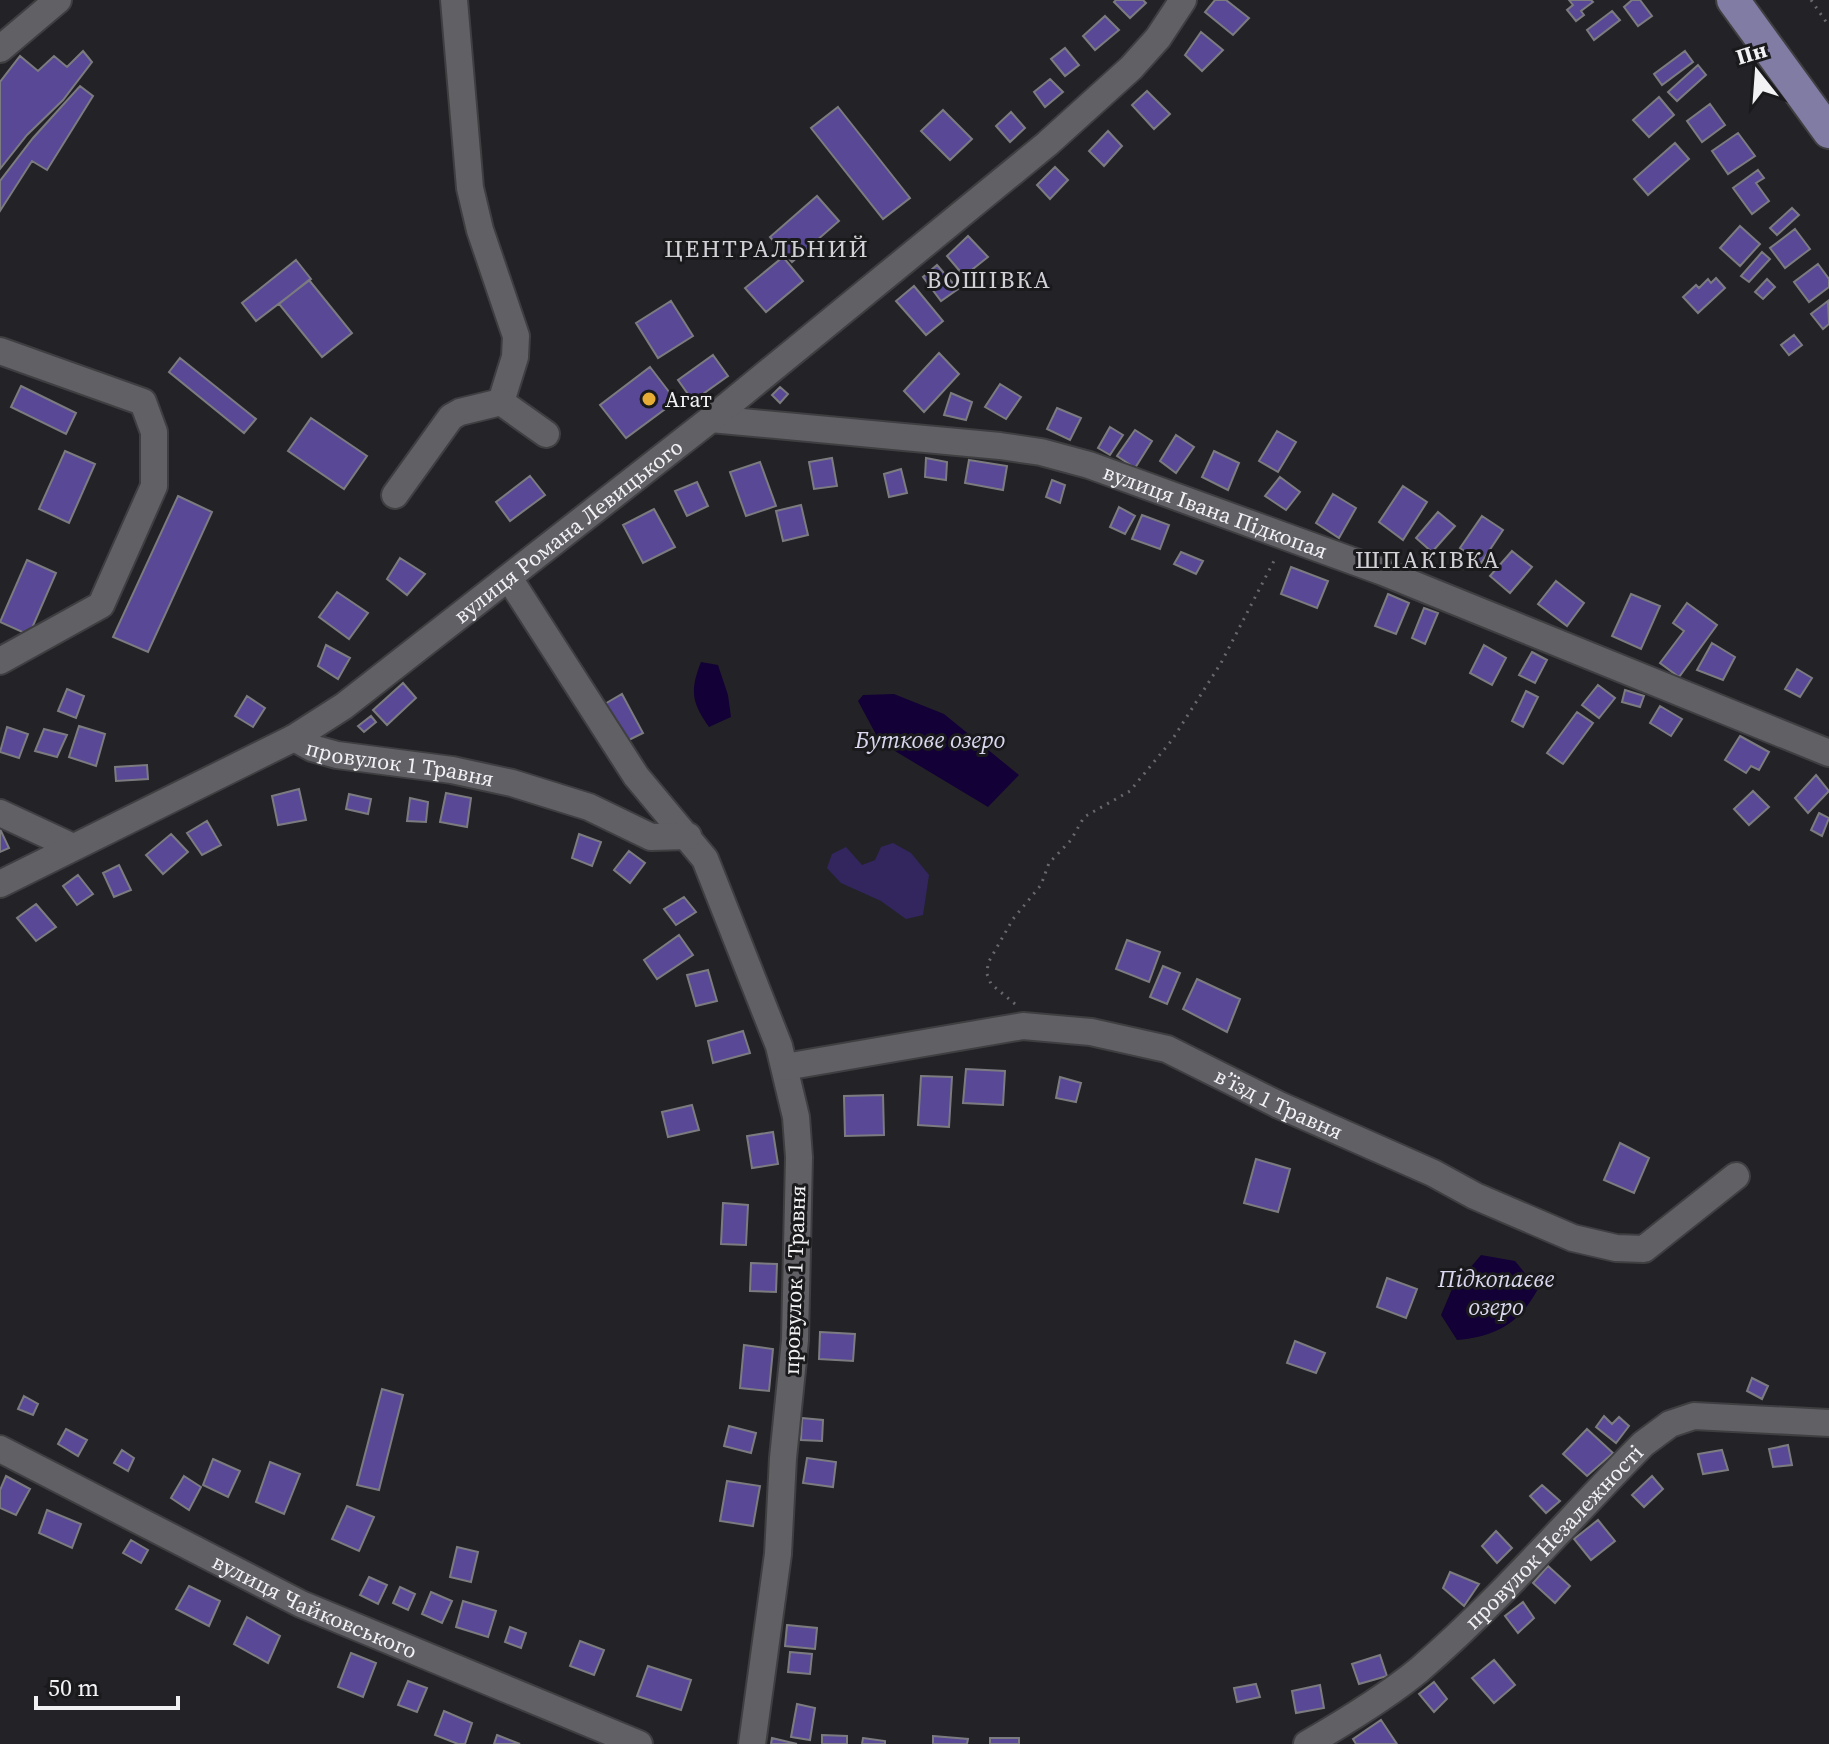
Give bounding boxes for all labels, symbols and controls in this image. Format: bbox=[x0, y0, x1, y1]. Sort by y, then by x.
north arrow bbox=[1717, 32, 1797, 112]
text: Пн bbox=[1732, 34, 1770, 72]
district label: ЦЕНТРАЛЬНИЙ bbox=[664, 232, 870, 265]
district label: ВОШІВКА bbox=[926, 263, 1052, 296]
place label: Агат bbox=[665, 384, 712, 414]
marker: Агат bbox=[640, 390, 658, 408]
street label: вулиця Романа Левицького bbox=[447, 432, 689, 630]
street label: вулиця Івана Підкопая bbox=[1099, 456, 1332, 566]
district label: ШПАКІВКА bbox=[1355, 543, 1501, 576]
water label: Буткове озеро bbox=[854, 723, 1006, 756]
street label: провулок 1 Травня bbox=[302, 732, 497, 794]
street label: в’їзд 1 Травня bbox=[1210, 1060, 1348, 1146]
street label: провулок 1 Травня bbox=[776, 1184, 812, 1376]
water label: Підкопаєве озеро bbox=[1437, 1262, 1554, 1323]
street label: провулок Незалежності bbox=[1458, 1438, 1650, 1636]
street label: вулиця Чайковського bbox=[207, 1546, 422, 1665]
scale bar bbox=[36, 1660, 178, 1710]
text: 50 m bbox=[48, 1671, 99, 1704]

